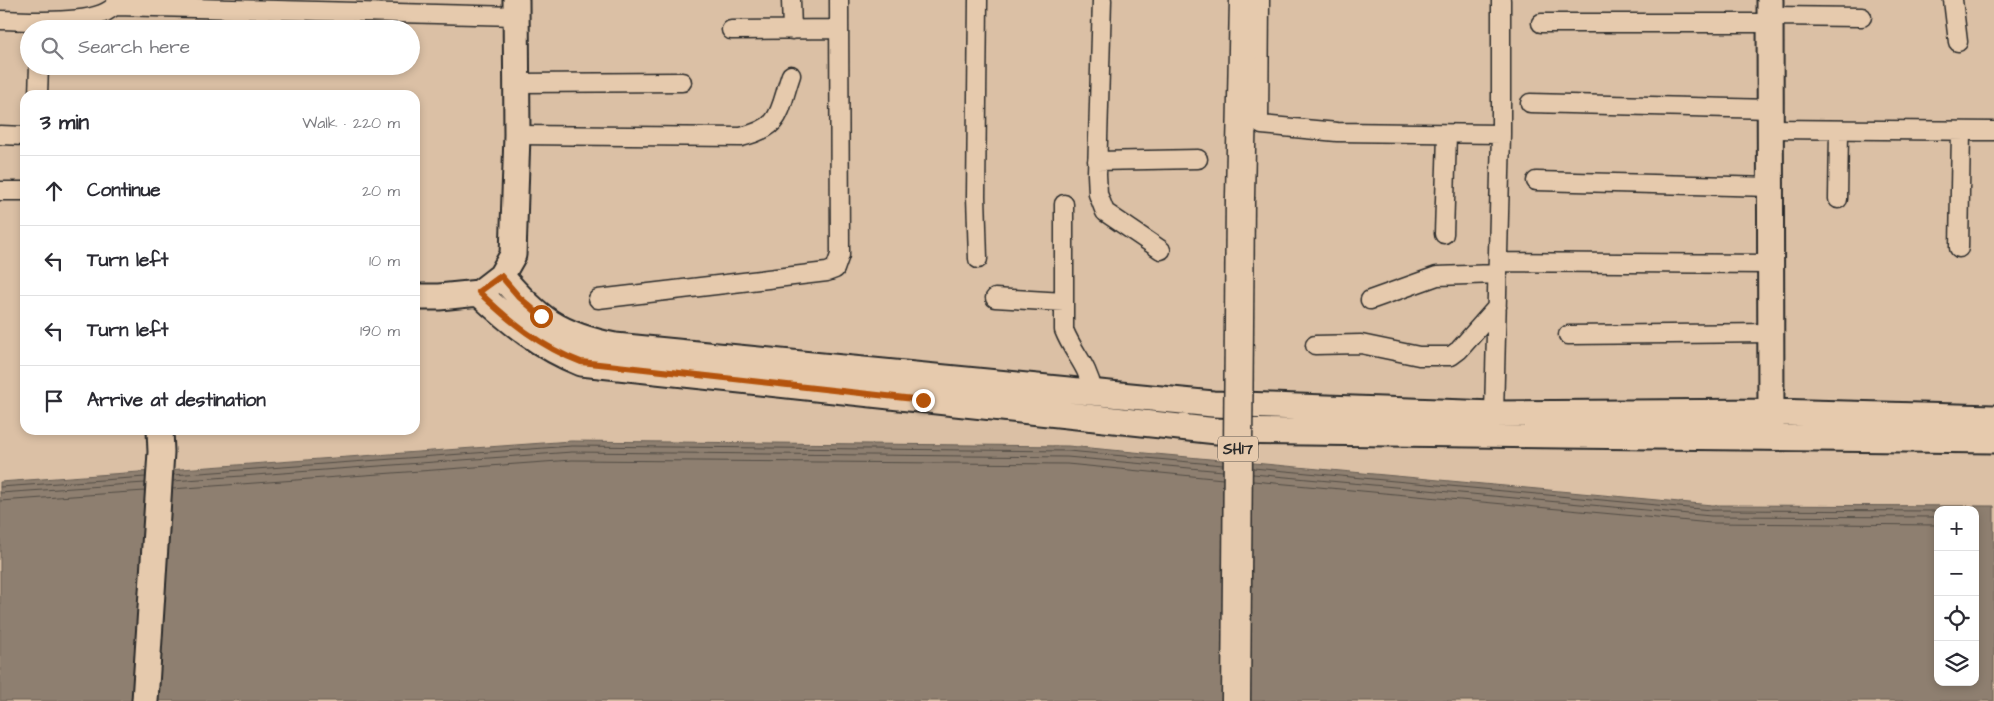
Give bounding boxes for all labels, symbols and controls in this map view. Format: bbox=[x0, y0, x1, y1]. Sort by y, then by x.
search box bbox=[20, 20, 420, 75]
icon: search bbox=[38, 34, 66, 62]
text: Search here bbox=[78, 34, 190, 61]
text: 3 min bbox=[40, 108, 89, 137]
text: Walk · 220 m bbox=[302, 112, 400, 134]
icon: ahead bbox=[40, 177, 68, 205]
text: Continue bbox=[87, 177, 161, 204]
text: 20 m bbox=[362, 180, 400, 202]
icon: left bbox=[40, 247, 68, 275]
text: Turn left bbox=[87, 247, 168, 274]
text: 10 m bbox=[369, 250, 400, 272]
route start bbox=[530, 305, 553, 328]
icon: left bbox=[40, 317, 68, 345]
text: Turn left bbox=[87, 317, 168, 344]
text: 190 m bbox=[360, 320, 400, 342]
icon: arrive bbox=[40, 387, 68, 415]
text: Arrive at destination bbox=[87, 387, 266, 414]
route end bbox=[912, 389, 935, 412]
road number: SH17 bbox=[1218, 436, 1258, 462]
map controls bbox=[1934, 506, 1979, 686]
button: + bbox=[1934, 506, 1979, 551]
button: − bbox=[1934, 551, 1979, 596]
button: locate bbox=[1934, 596, 1979, 641]
button: layers bbox=[1934, 641, 1979, 686]

